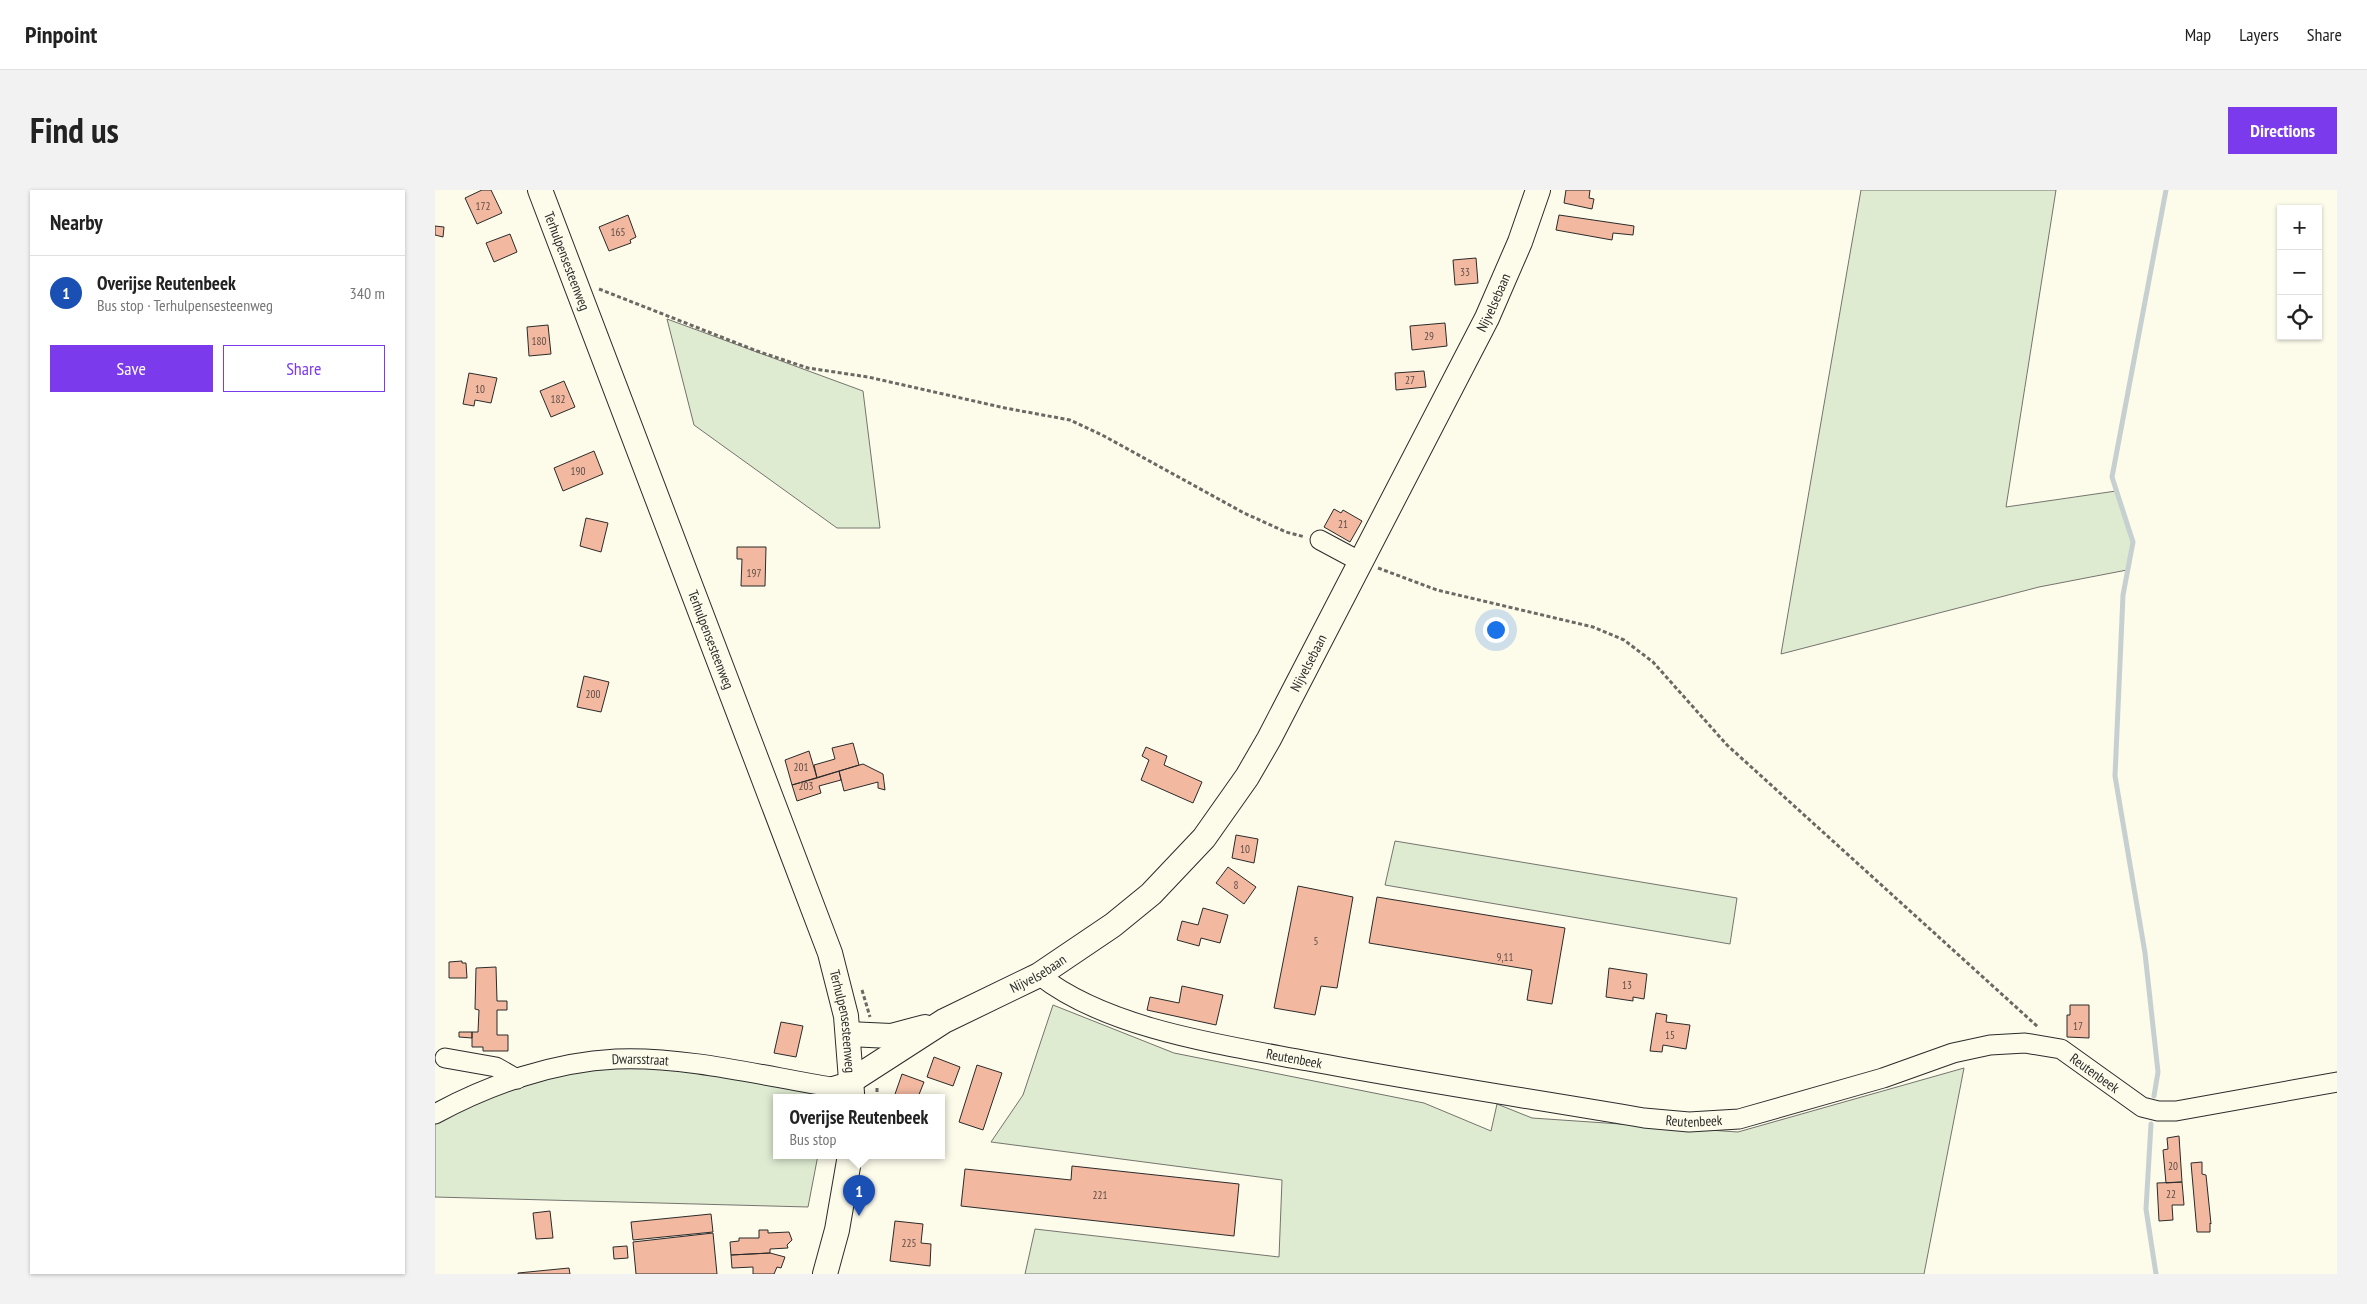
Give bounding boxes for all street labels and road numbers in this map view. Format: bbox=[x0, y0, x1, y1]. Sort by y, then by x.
street label: Terhulpensesteenweg bbox=[540, 209, 594, 313]
street label: Nijvelsebaan bbox=[1472, 271, 1514, 335]
street label: Terhulpensesteenweg bbox=[684, 588, 738, 692]
street label: Nijvelsebaan bbox=[1286, 631, 1331, 695]
street label: Nijvelsebaan bbox=[1007, 950, 1070, 997]
street label: Terhulpensesteenweg bbox=[826, 968, 859, 1074]
street label: Reutenbeek bbox=[1265, 1045, 1324, 1073]
street label: Reutenbeek bbox=[2066, 1049, 2123, 1097]
street label: Dwarsstraat bbox=[611, 1050, 670, 1070]
street label: Reutenbeek bbox=[1665, 1111, 1723, 1131]

